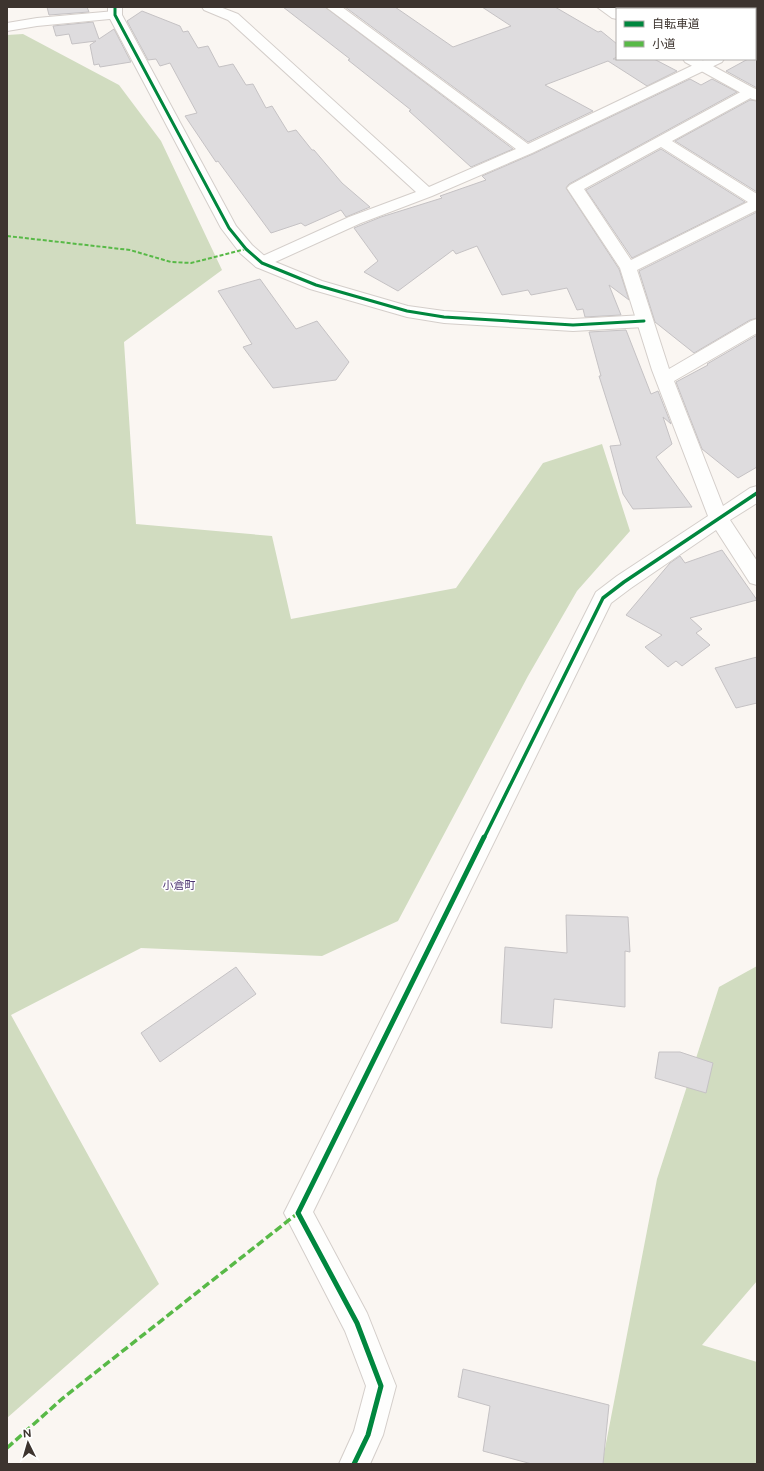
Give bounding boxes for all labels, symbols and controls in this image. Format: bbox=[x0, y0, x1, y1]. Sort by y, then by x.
legend bbox=[616, 8, 756, 60]
text: 自転車道 bbox=[652, 17, 700, 31]
text: 小道 bbox=[652, 37, 676, 51]
district label: 小倉町 bbox=[163, 879, 196, 892]
north arrow bbox=[8, 1423, 48, 1463]
text: N bbox=[22, 1427, 32, 1440]

